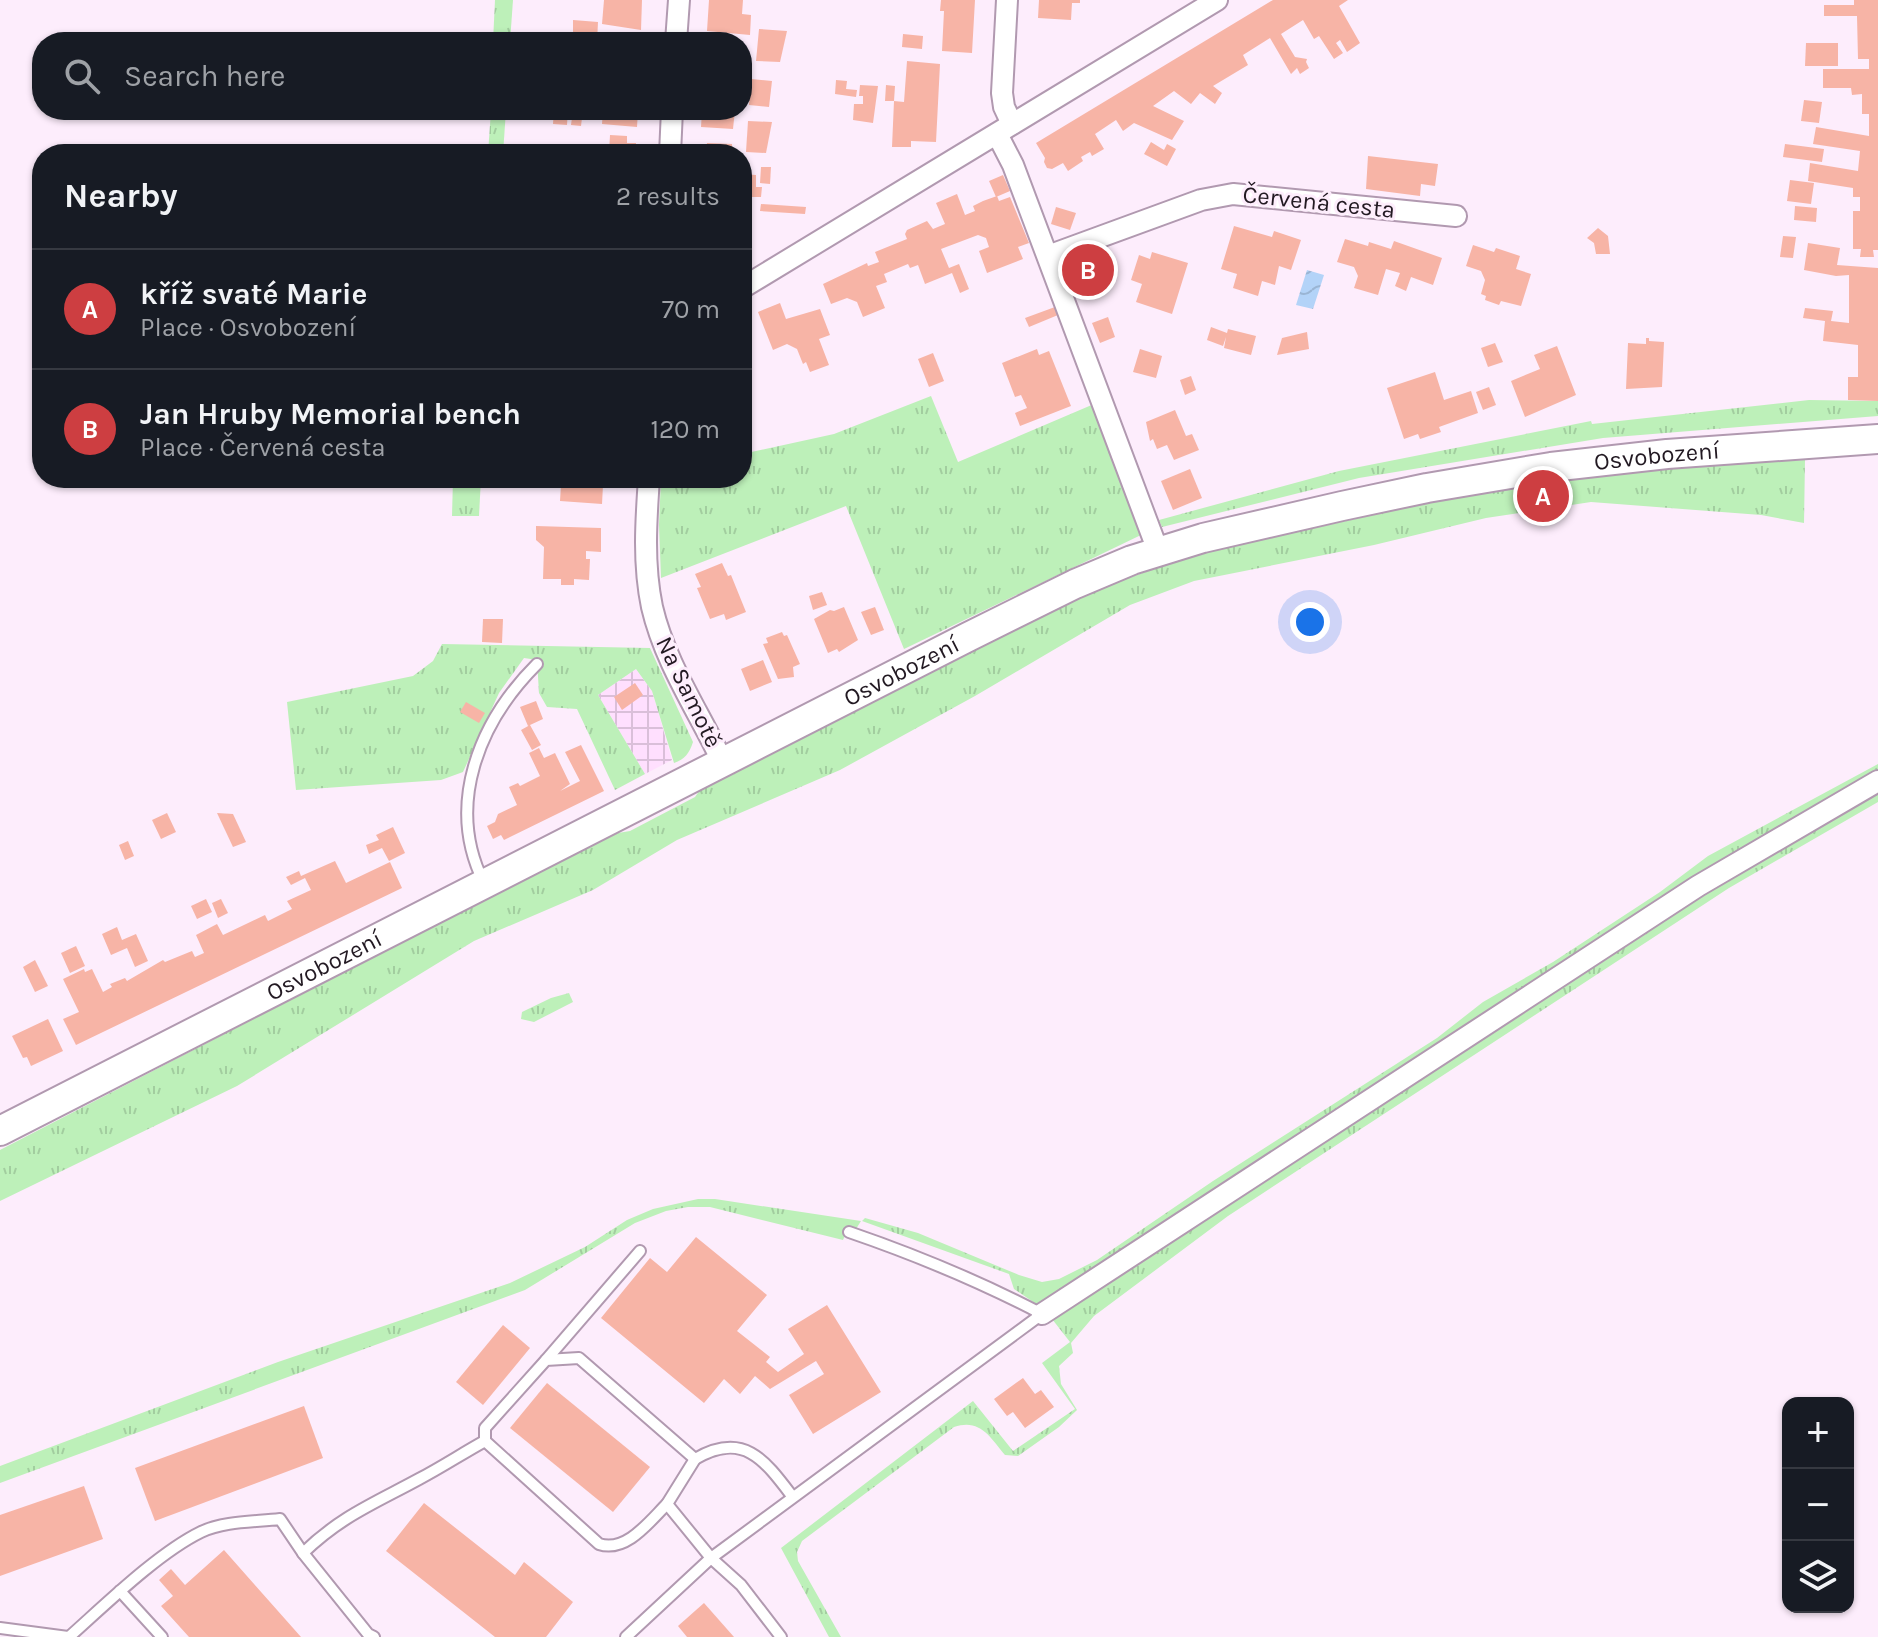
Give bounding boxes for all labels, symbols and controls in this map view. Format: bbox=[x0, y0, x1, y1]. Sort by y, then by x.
search box bbox=[32, 32, 752, 120]
icon: search bbox=[60, 54, 104, 98]
text: Search here bbox=[124, 58, 285, 94]
text: Nearby bbox=[64, 176, 178, 216]
street label: Červená cesta bbox=[1241, 179, 1397, 224]
text: 2 results bbox=[616, 181, 720, 212]
pin: B bbox=[1062, 240, 1114, 300]
text: kříž svaté Marie bbox=[140, 276, 367, 312]
text: A bbox=[82, 294, 98, 325]
text: 70 m bbox=[662, 294, 720, 325]
text: Place · Osvobození bbox=[140, 312, 356, 343]
text: Jan Hruby Memorial bench bbox=[140, 396, 521, 432]
text: B bbox=[82, 414, 98, 445]
text: 120 m bbox=[650, 414, 720, 445]
text: Place · Červená cesta bbox=[140, 432, 386, 463]
street label: Osvobození bbox=[1593, 436, 1721, 476]
pin: A bbox=[1517, 466, 1569, 526]
your location bbox=[1290, 602, 1330, 642]
street label: Osvobození bbox=[839, 629, 965, 712]
street label: Na Samotě bbox=[650, 632, 728, 752]
street label: Osvobození bbox=[262, 924, 387, 1007]
map controls bbox=[1782, 1397, 1854, 1613]
button: + bbox=[1782, 1397, 1854, 1469]
button: − bbox=[1782, 1469, 1854, 1541]
button: layers bbox=[1782, 1541, 1854, 1613]

